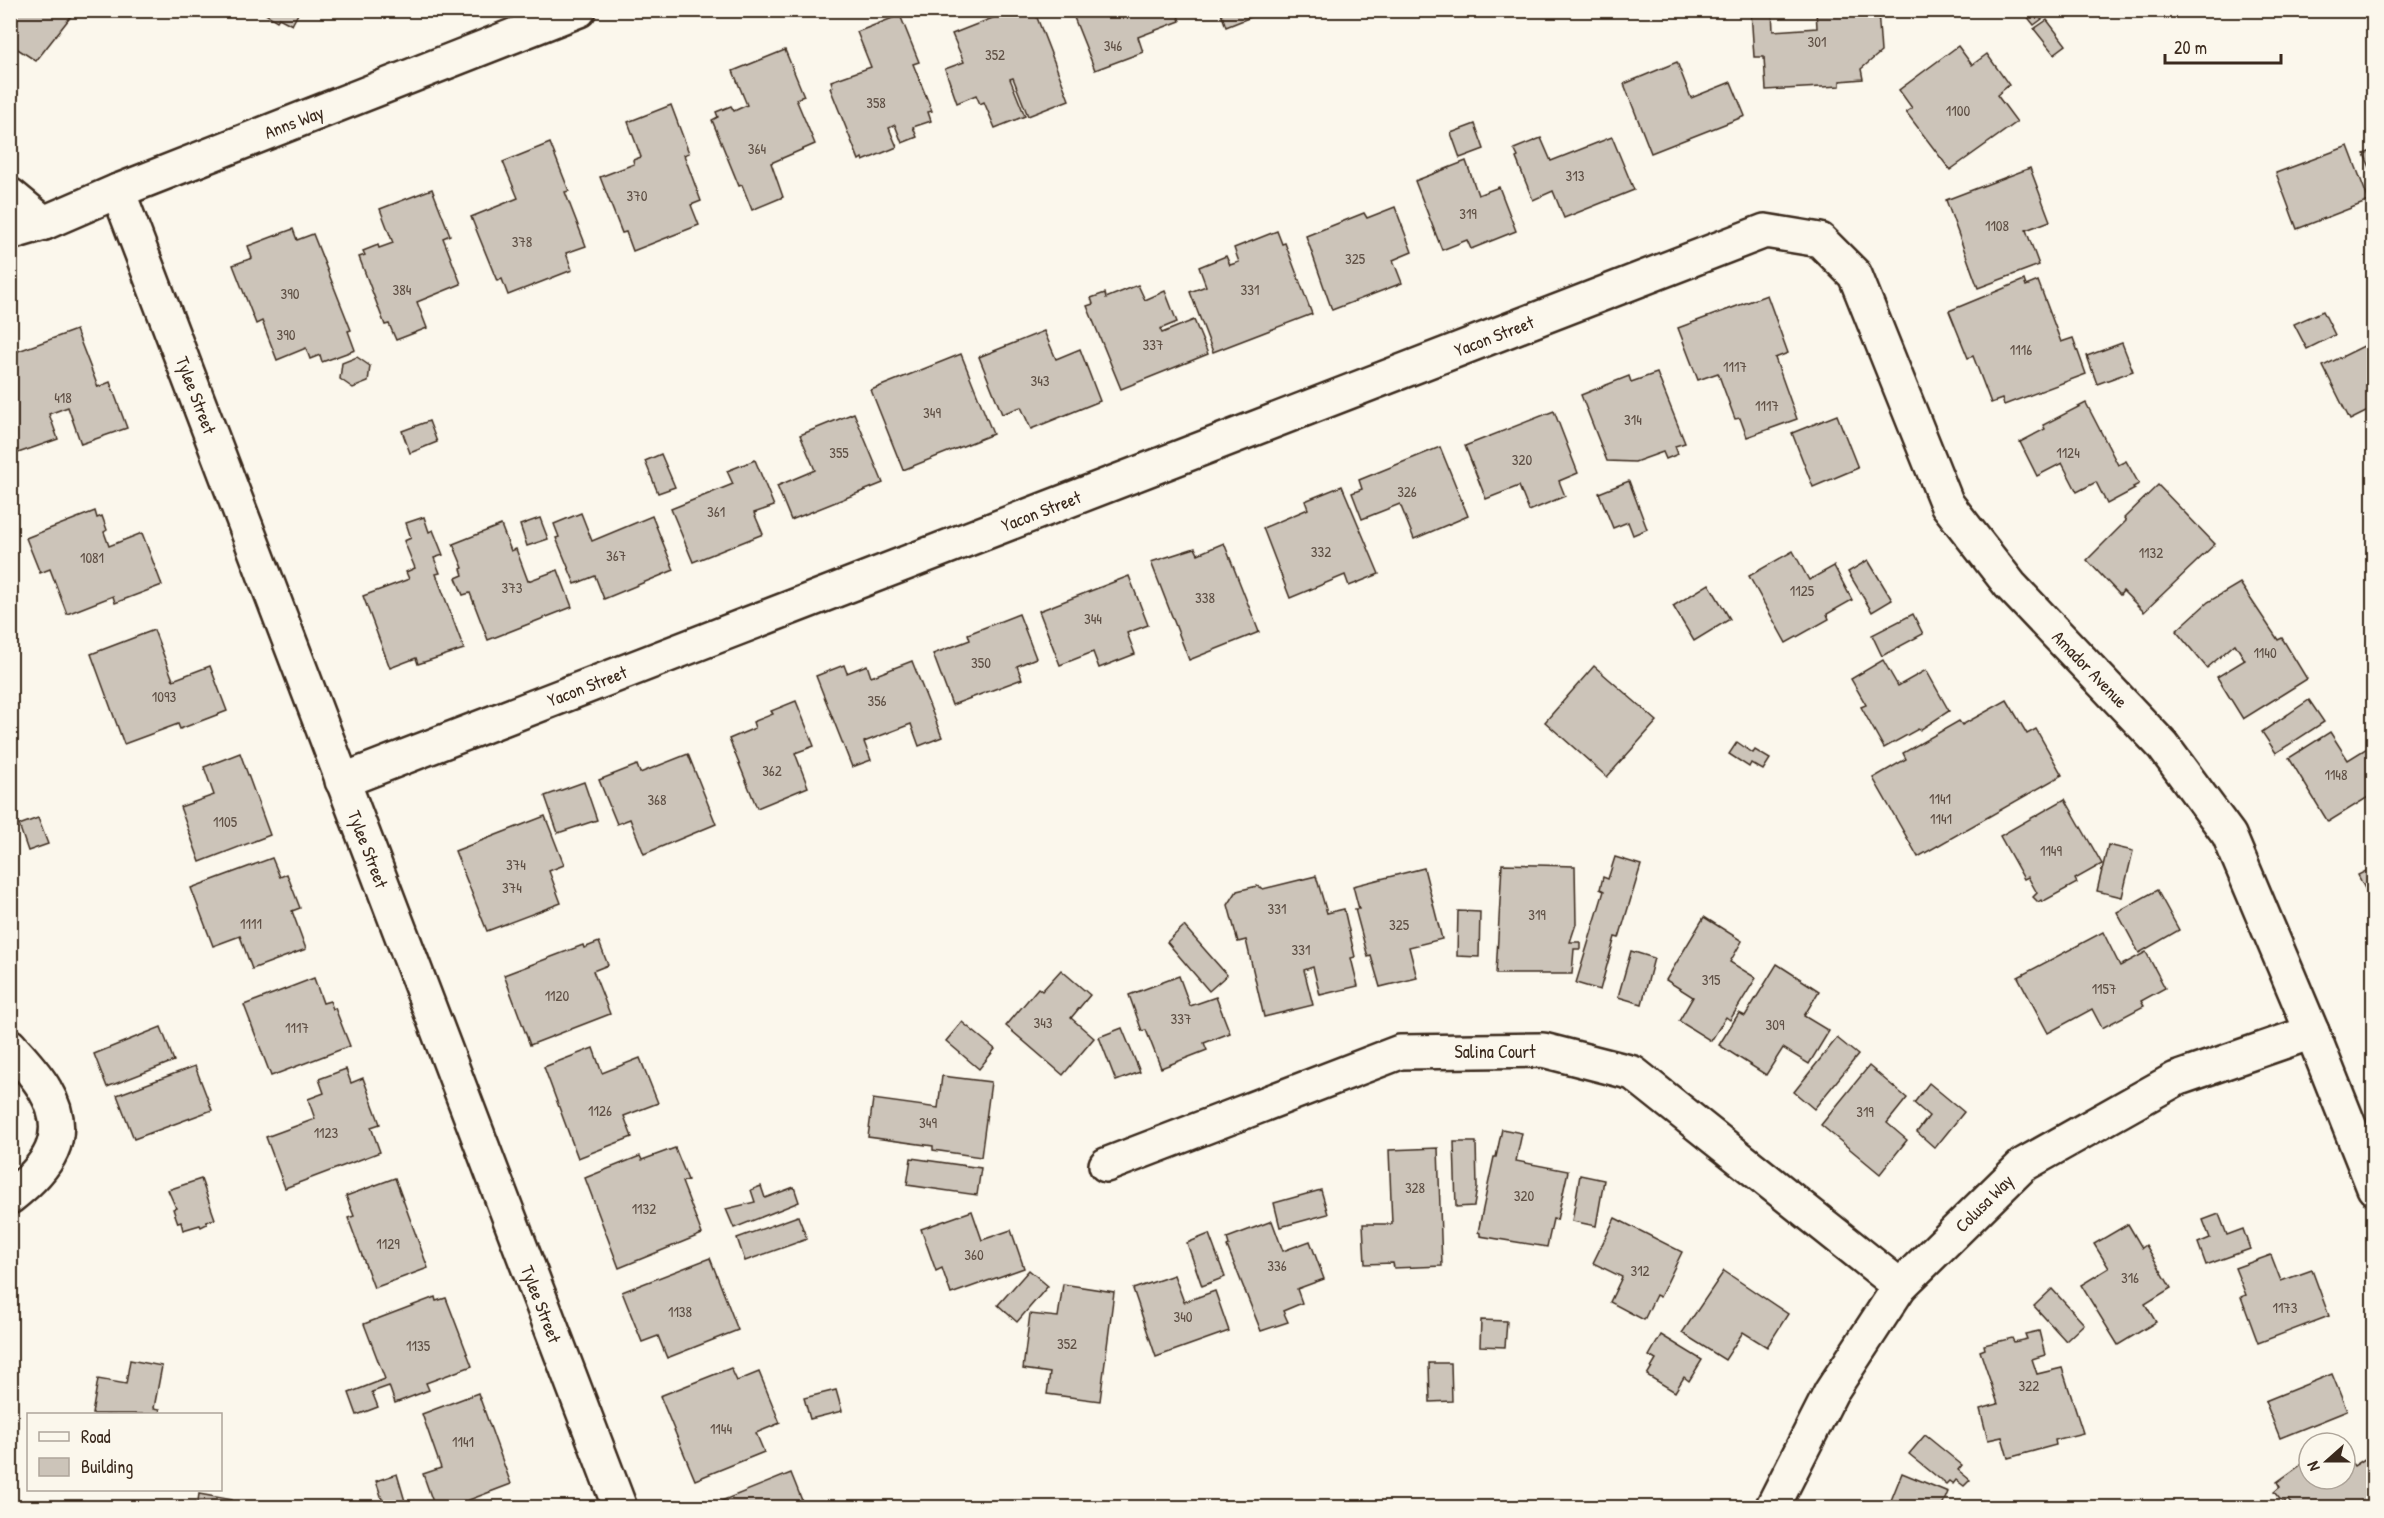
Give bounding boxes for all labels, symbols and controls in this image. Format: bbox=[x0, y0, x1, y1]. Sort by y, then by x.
scale bar bbox=[2165, 27, 2280, 65]
house number: 301 bbox=[1808, 31, 1826, 52]
house number: 346 bbox=[1104, 35, 1122, 56]
text: 20 m bbox=[2174, 35, 2207, 60]
house number: 352 bbox=[985, 44, 1005, 65]
house number: 358 bbox=[866, 92, 886, 113]
street label: Anns Way bbox=[261, 99, 328, 145]
house number: 1100 bbox=[1946, 100, 1970, 121]
house number: 364 bbox=[748, 138, 767, 159]
house number: 313 bbox=[1566, 165, 1585, 186]
house number: 370 bbox=[627, 185, 648, 206]
house number: 319 bbox=[1459, 203, 1477, 224]
house number: 1108 bbox=[1985, 215, 2009, 236]
house number: 378 bbox=[512, 231, 532, 252]
house number: 325 bbox=[1345, 248, 1366, 269]
house number: 384 bbox=[393, 279, 412, 300]
house number: 331 bbox=[1241, 279, 1259, 300]
house number: 390 bbox=[281, 283, 300, 304]
street label: Yacon Street bbox=[1451, 309, 1538, 363]
house number: 390 bbox=[277, 324, 296, 345]
house number: 337 bbox=[1143, 334, 1163, 355]
house number: 1116 bbox=[2010, 339, 2032, 360]
street label: Tylee Street bbox=[170, 353, 223, 438]
house number: 1117 bbox=[1723, 356, 1747, 377]
house number: 343 bbox=[1030, 370, 1050, 391]
house number: 418 bbox=[54, 387, 72, 408]
house number: 1117 bbox=[1755, 395, 1779, 416]
house number: 349 bbox=[923, 402, 941, 423]
house number: 314 bbox=[1624, 409, 1642, 430]
house number: 355 bbox=[829, 442, 849, 463]
house number: 1124 bbox=[2056, 442, 2080, 463]
house number: 320 bbox=[1512, 449, 1533, 470]
house number: 326 bbox=[1397, 481, 1417, 502]
street label: Yacon Street bbox=[998, 484, 1085, 538]
house number: 361 bbox=[707, 501, 725, 522]
house number: 332 bbox=[1311, 541, 1331, 562]
house number: 1132 bbox=[2139, 542, 2163, 563]
house number: 367 bbox=[606, 545, 626, 566]
house number: 1081 bbox=[80, 547, 104, 568]
house number: 373 bbox=[502, 577, 523, 598]
house number: 1125 bbox=[1790, 580, 1815, 601]
house number: 338 bbox=[1195, 587, 1215, 608]
house number: 344 bbox=[1084, 608, 1102, 629]
street label: Amador Avenue bbox=[2047, 625, 2133, 713]
house number: 1140 bbox=[2253, 642, 2277, 663]
house number: 350 bbox=[971, 652, 991, 673]
street label: Yacon Street bbox=[544, 659, 631, 713]
house number: 1093 bbox=[152, 686, 176, 707]
house number: 356 bbox=[867, 690, 887, 711]
house number: 362 bbox=[762, 760, 782, 781]
house number: 1148 bbox=[2324, 764, 2348, 785]
house number: 1141 bbox=[1929, 788, 1951, 809]
house number: 368 bbox=[647, 789, 667, 810]
street label: Tylee Street bbox=[342, 807, 395, 892]
house number: 1141 bbox=[1930, 808, 1952, 829]
house number: 1105 bbox=[213, 811, 238, 832]
house number: 1149 bbox=[2040, 840, 2062, 861]
house number: 374 bbox=[506, 854, 526, 875]
house number: 374 bbox=[502, 877, 522, 898]
house number: 331 bbox=[1268, 898, 1286, 919]
house number: 319 bbox=[1528, 904, 1546, 925]
house number: 1111 bbox=[240, 913, 262, 934]
house number: 325 bbox=[1389, 914, 1410, 935]
house number: 331 bbox=[1292, 939, 1310, 960]
house number: 315 bbox=[1702, 969, 1721, 990]
house number: 1157 bbox=[2092, 978, 2116, 999]
house number: 1120 bbox=[545, 985, 570, 1006]
house number: 337 bbox=[1171, 1008, 1191, 1029]
house number: 343 bbox=[1033, 1012, 1053, 1033]
house number: 309 bbox=[1766, 1014, 1785, 1035]
house number: 1117 bbox=[285, 1017, 309, 1038]
street label: Salina Court bbox=[1455, 1039, 1536, 1064]
house number: 1126 bbox=[588, 1100, 612, 1121]
house number: 319 bbox=[1856, 1101, 1874, 1122]
house number: 349 bbox=[919, 1112, 937, 1133]
house number: 1123 bbox=[314, 1122, 339, 1143]
street label: Colusa Way bbox=[1949, 1168, 2019, 1238]
house number: 328 bbox=[1405, 1177, 1425, 1198]
house number: 320 bbox=[1514, 1185, 1535, 1206]
house number: 1132 bbox=[632, 1198, 656, 1219]
house number: 1129 bbox=[376, 1233, 400, 1254]
house number: 360 bbox=[964, 1244, 984, 1265]
house number: 336 bbox=[1267, 1255, 1287, 1276]
house number: 312 bbox=[1630, 1260, 1650, 1281]
street label: Tylee Street bbox=[515, 1262, 568, 1347]
house number: 316 bbox=[2121, 1267, 2139, 1288]
house number: 1173 bbox=[2272, 1297, 2298, 1318]
house number: 1138 bbox=[668, 1301, 692, 1322]
house number: 340 bbox=[1173, 1306, 1193, 1327]
house number: 352 bbox=[1057, 1333, 1077, 1354]
house number: 1135 bbox=[406, 1335, 431, 1356]
house number: 322 bbox=[2019, 1375, 2039, 1396]
legend bbox=[27, 1413, 222, 1491]
house number: 1144 bbox=[710, 1418, 732, 1439]
text: Road bbox=[81, 1424, 111, 1449]
house number: 1141 bbox=[452, 1431, 474, 1452]
north arrow bbox=[2297, 1431, 2357, 1491]
text: Building bbox=[81, 1454, 133, 1479]
text: N bbox=[2301, 1458, 2325, 1474]

